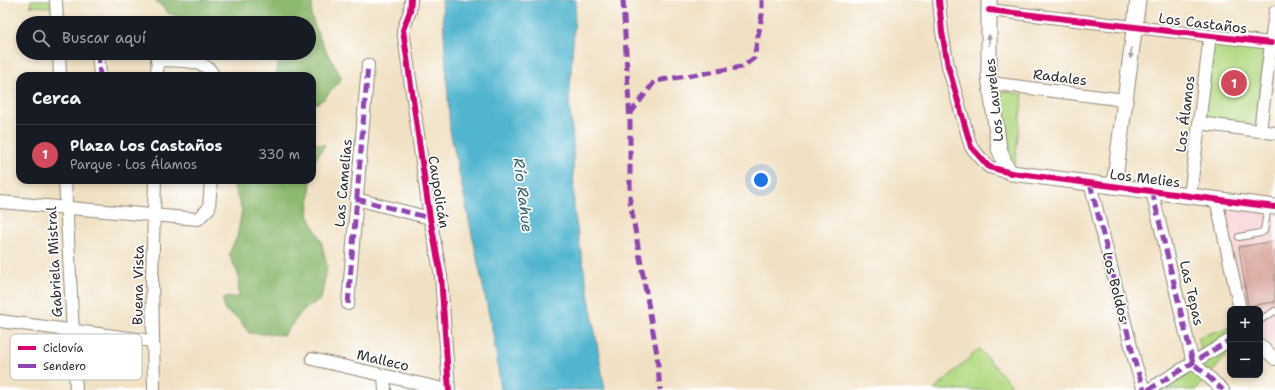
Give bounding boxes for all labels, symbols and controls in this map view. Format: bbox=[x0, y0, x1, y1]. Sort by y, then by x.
street label: Los Castaños bbox=[1158, 9, 1249, 37]
search box bbox=[16, 16, 316, 60]
icon: search bbox=[30, 27, 52, 49]
text: Buscar aquí bbox=[62, 28, 146, 48]
one-way arrow bbox=[986, 33, 992, 46]
one-way arrow bbox=[1128, 47, 1134, 59]
street label: Los Laureles bbox=[981, 57, 1007, 143]
street label: Radales bbox=[1032, 65, 1088, 89]
pin: 1 bbox=[1221, 68, 1247, 98]
street label: Los Álamos bbox=[1171, 74, 1199, 154]
text: Cerca bbox=[32, 87, 81, 109]
text: Plaza Los Castaños bbox=[70, 136, 223, 156]
street label: Las Camelias bbox=[330, 138, 356, 228]
text: 1 bbox=[42, 146, 48, 163]
text: 330 m bbox=[258, 146, 300, 163]
street label: Caupolicán bbox=[424, 154, 454, 230]
text: Parque · Los Álamos bbox=[70, 156, 197, 173]
water label: Río Rahue bbox=[509, 157, 537, 233]
street label: Los Melies bbox=[1109, 165, 1181, 191]
your location bbox=[751, 170, 771, 190]
street label: Gabriela Mistral bbox=[42, 205, 66, 318]
street label: Buena Vista bbox=[128, 244, 148, 325]
street label: Los Boldos bbox=[1099, 250, 1133, 324]
street label: Las Tepas bbox=[1176, 259, 1208, 327]
map controls bbox=[1227, 306, 1263, 378]
button: + bbox=[1227, 306, 1263, 342]
legend bbox=[10, 334, 142, 380]
text: Ciclovía bbox=[43, 341, 83, 356]
button: − bbox=[1227, 342, 1263, 378]
street label: Malleco bbox=[355, 345, 411, 375]
text: Sendero bbox=[43, 359, 86, 374]

